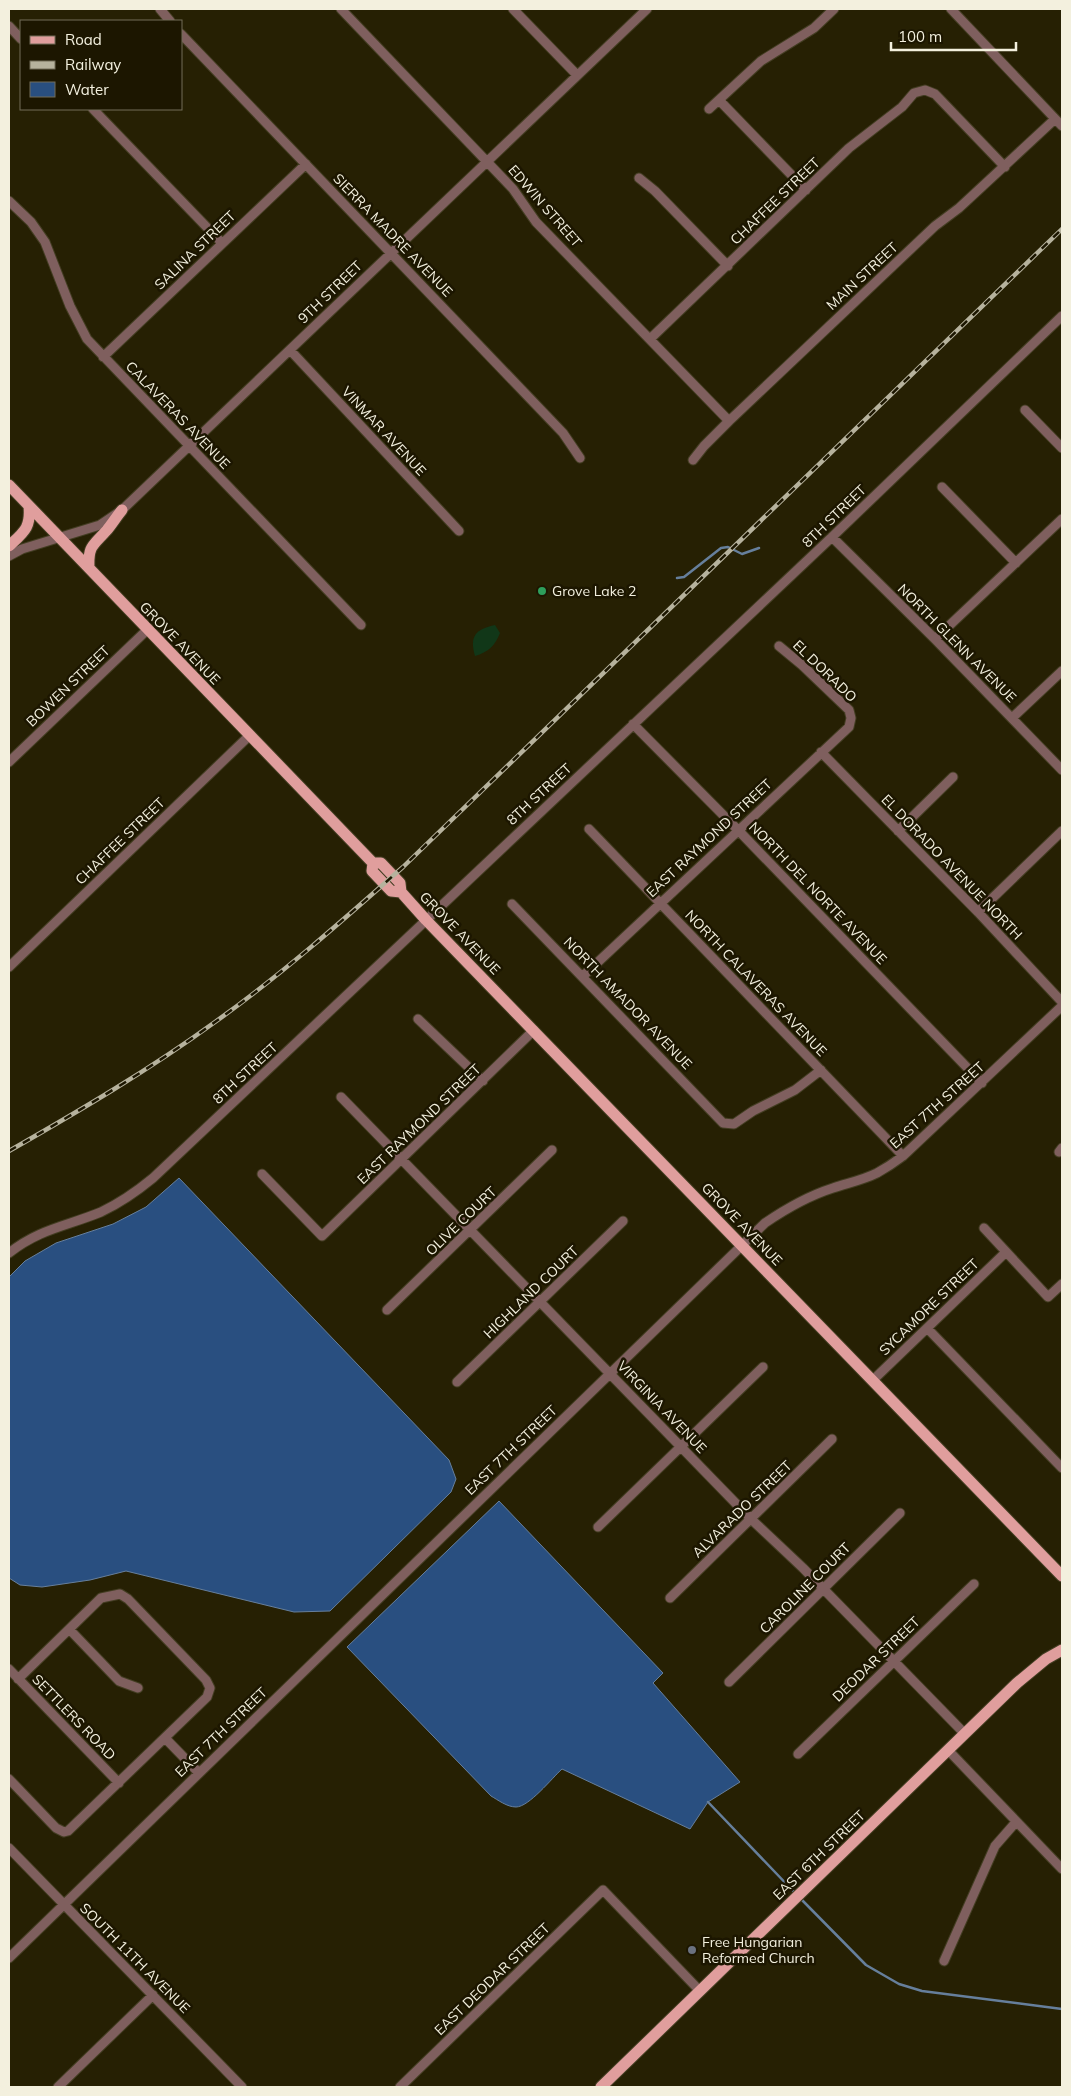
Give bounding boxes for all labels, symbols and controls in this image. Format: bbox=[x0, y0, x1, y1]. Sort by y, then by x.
legend bbox=[20, 20, 182, 110]
scale bar bbox=[891, 20, 1016, 52]
text: 100 m bbox=[898, 27, 942, 46]
text: Road bbox=[65, 30, 102, 49]
text: Railway bbox=[65, 55, 121, 74]
text: Water bbox=[65, 80, 109, 99]
street label: CHAFFEE STREET bbox=[726, 153, 824, 248]
street label: EDWIN STREET bbox=[504, 161, 586, 251]
street label: SIERRA MADRE AVENUE bbox=[329, 170, 457, 300]
street label: SALINA STREET bbox=[151, 206, 240, 293]
street label: MAIN STREET bbox=[822, 238, 902, 314]
street label: 9TH STREET bbox=[294, 256, 366, 327]
street label: CALAVERAS AVENUE bbox=[122, 357, 234, 473]
street label: VINMAR AVENUE bbox=[338, 382, 430, 480]
street label: 8TH STREET bbox=[798, 480, 870, 551]
street label: NORTH GLENN AVENUE bbox=[894, 580, 1020, 706]
place label: Grove Lake 2 bbox=[552, 582, 636, 600]
marker: Grove Lake 2 bbox=[536, 585, 548, 597]
street label: GROVE AVENUE bbox=[136, 598, 224, 688]
street label: EL DORADO bbox=[789, 636, 861, 706]
street label: BOWEN STREET bbox=[22, 641, 114, 730]
street label: 8TH STREET bbox=[503, 759, 576, 829]
street label: EAST RAYMOND STREET bbox=[642, 775, 776, 901]
street label: EL DORADO AVENUE NORTH bbox=[878, 790, 1026, 944]
street label: CHAFFEE STREET bbox=[71, 793, 169, 888]
street label: NORTH DEL NORTE AVENUE bbox=[745, 818, 891, 968]
street label: GROVE AVENUE bbox=[416, 888, 504, 978]
street label: NORTH CALAVERAS AVENUE bbox=[681, 906, 831, 1060]
street label: NORTH AMADOR AVENUE bbox=[560, 933, 696, 1073]
street label: 8TH STREET bbox=[209, 1038, 282, 1108]
street label: EAST 7TH STREET bbox=[886, 1057, 989, 1152]
street label: EAST RAYMOND STREET bbox=[353, 1060, 485, 1188]
street label: GROVE AVENUE bbox=[698, 1179, 786, 1269]
street label: OLIVE COURT bbox=[422, 1182, 501, 1259]
street label: HIGHLAND COURT bbox=[480, 1241, 583, 1342]
street label: SYCAMORE STREET bbox=[875, 1254, 983, 1359]
street label: VIRGINIA AVENUE bbox=[613, 1357, 711, 1457]
street label: EAST 7TH STREET bbox=[461, 1401, 561, 1499]
street label: ALVARADO STREET bbox=[688, 1456, 796, 1561]
street label: CAROLINE COURT bbox=[756, 1538, 855, 1637]
street label: DEODAR STREET bbox=[828, 1612, 924, 1705]
street label: SETTLERS ROAD bbox=[28, 1670, 120, 1764]
street label: EAST 7TH STREET bbox=[171, 1683, 271, 1781]
street label: EAST 6TH STREET bbox=[769, 1806, 869, 1904]
street label: SOUTH 11TH AVENUE bbox=[76, 1899, 194, 2017]
street label: EAST DEODAR STREET bbox=[430, 1919, 554, 2039]
place label: Free Hungarian Reformed Church bbox=[702, 1933, 815, 1967]
marker: Free Hungarian Reformed Church bbox=[686, 1944, 698, 1956]

